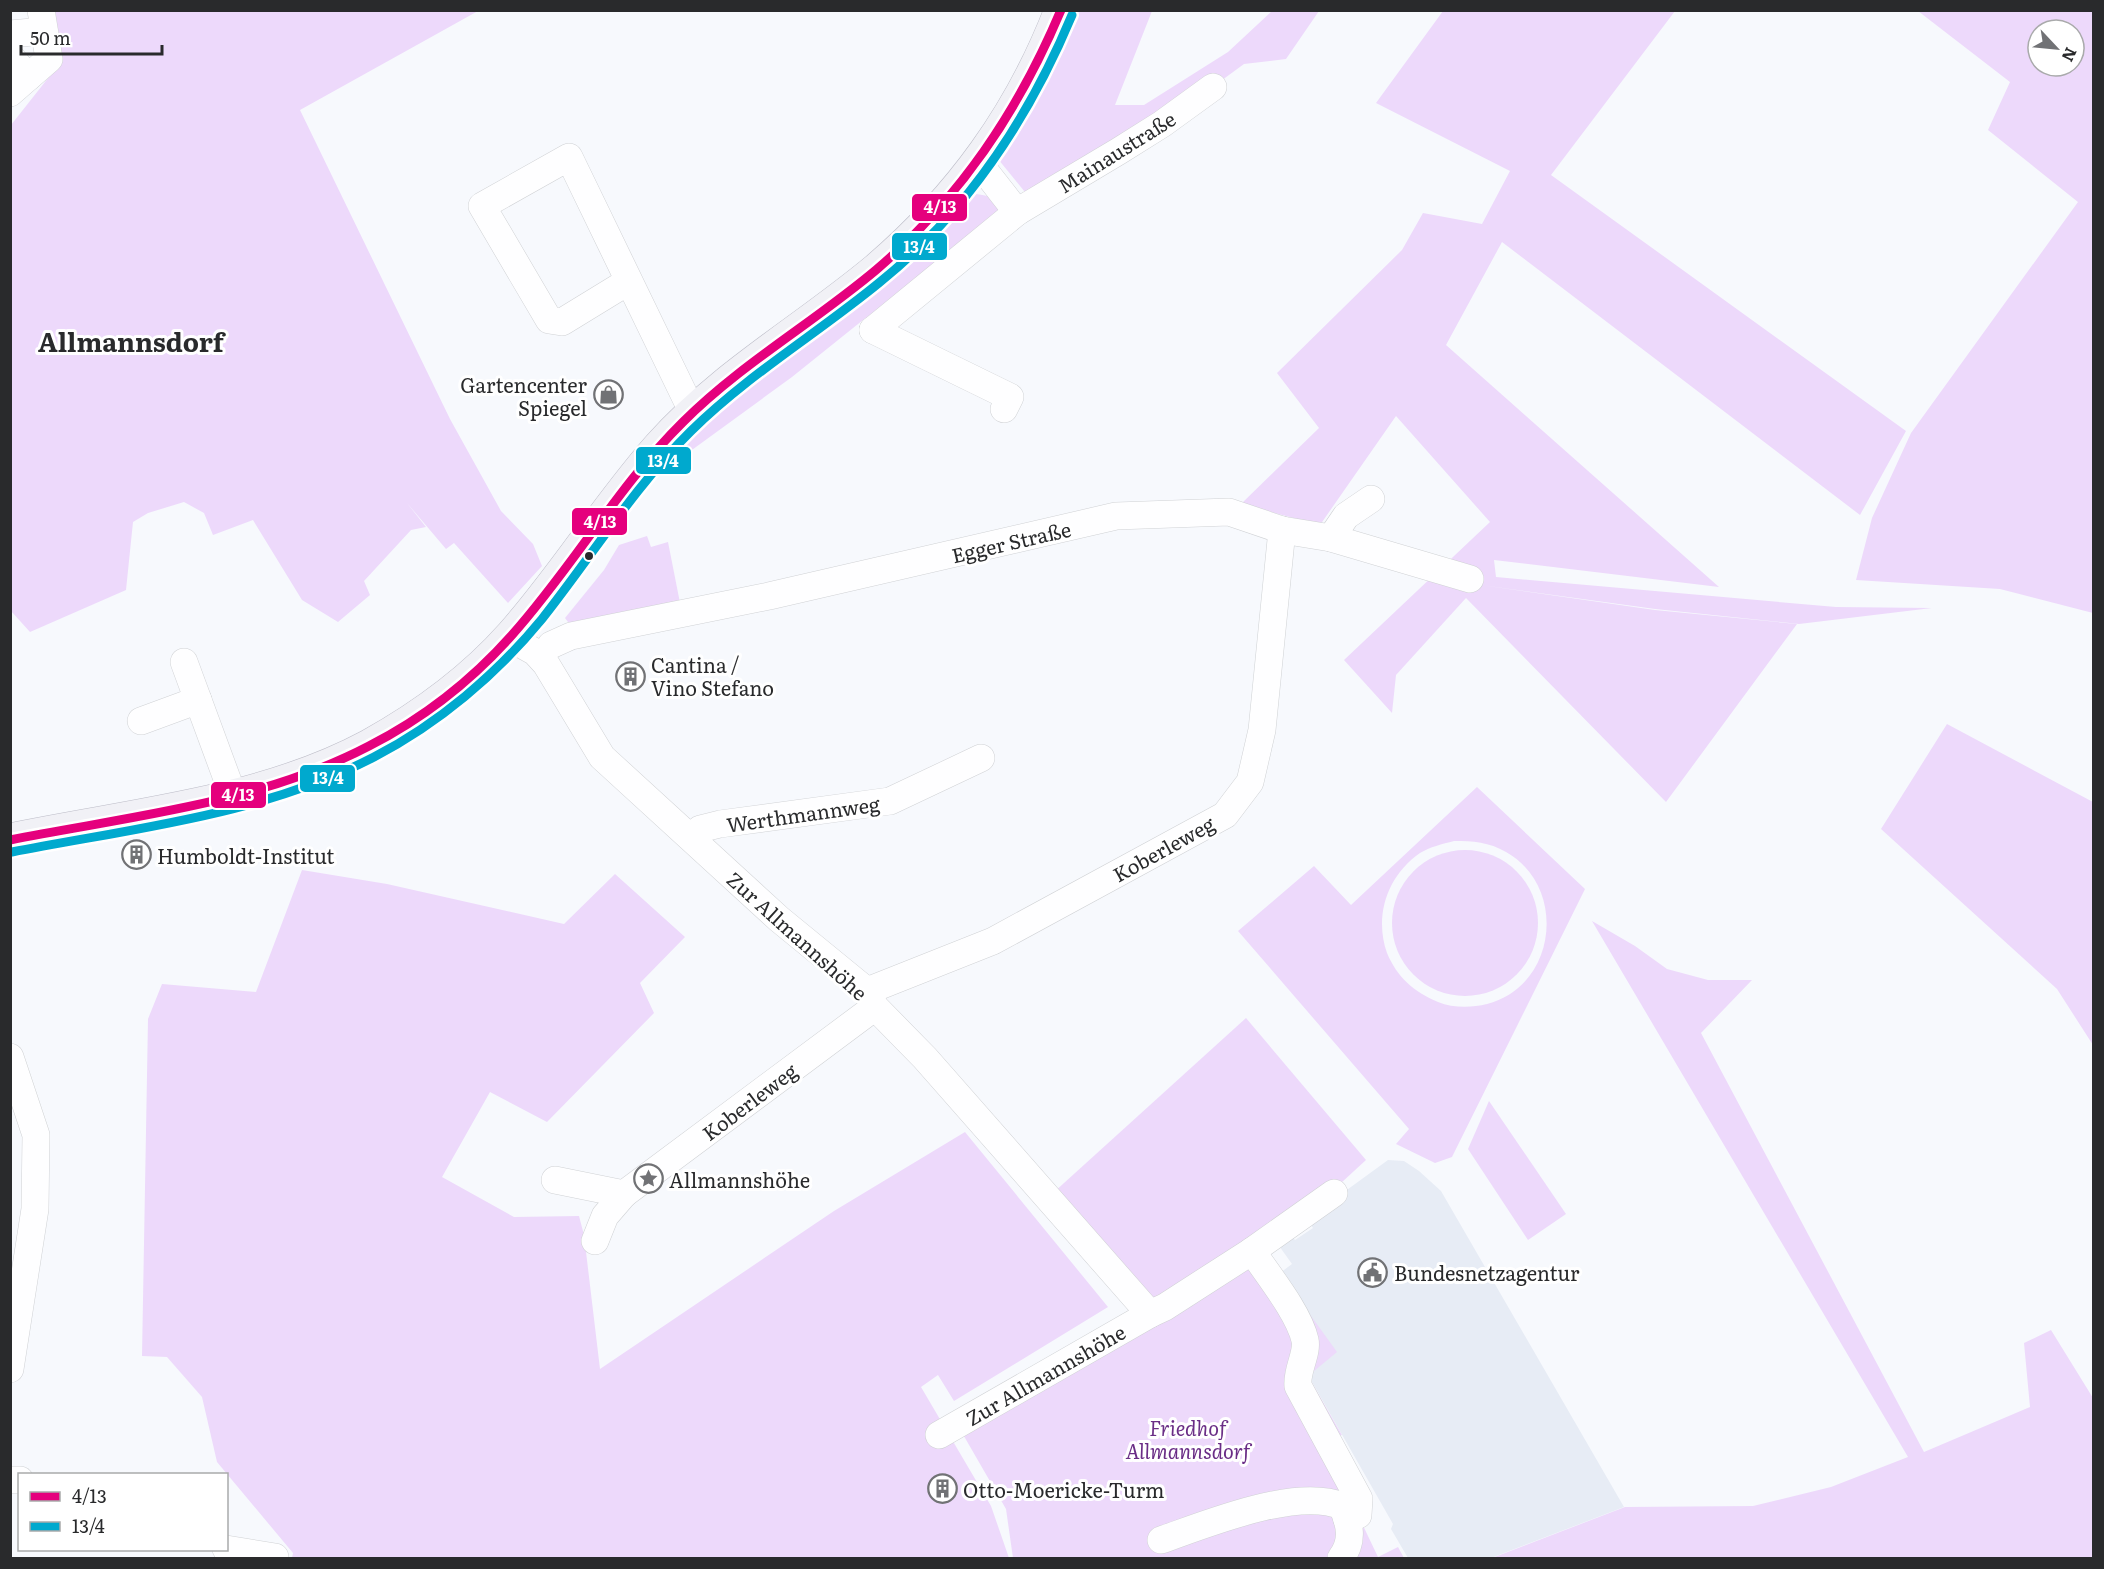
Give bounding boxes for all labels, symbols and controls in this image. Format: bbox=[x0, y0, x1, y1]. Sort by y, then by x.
scale bar bbox=[21, 18, 162, 56]
north arrow bbox=[2026, 18, 2086, 78]
text: 50 m bbox=[30, 24, 71, 51]
text: N bbox=[2057, 44, 2084, 66]
street label: Mainaustraße bbox=[1051, 103, 1181, 199]
line badge: 4/13 bbox=[911, 193, 968, 222]
text: 4/13 bbox=[923, 194, 957, 218]
line badge: 13/4 bbox=[891, 232, 948, 261]
text: 13/4 bbox=[903, 234, 935, 258]
district label: Allmannsdorf bbox=[38, 321, 227, 360]
place label: Gartencenter Spiegel bbox=[460, 369, 588, 422]
shop icon: Gartencenter Spiegel bbox=[592, 379, 624, 411]
line badge: 13/4 bbox=[635, 446, 692, 475]
text: 13/4 bbox=[647, 448, 679, 472]
line badge: 4/13 bbox=[571, 507, 628, 536]
text: 4/13 bbox=[583, 509, 617, 533]
street label: Egger Straße bbox=[948, 513, 1074, 569]
unlabelled marker bbox=[583, 550, 595, 562]
place label: Cantina / Vino Stefano bbox=[651, 649, 774, 702]
building icon: Cantina / Vino Stefano bbox=[614, 660, 646, 692]
line badge: 13/4 bbox=[299, 764, 356, 793]
text: 13/4 bbox=[312, 765, 344, 789]
line badge: 4/13 bbox=[210, 781, 267, 809]
text: 4/13 bbox=[221, 782, 255, 806]
street label: Werthmannweg bbox=[724, 787, 883, 839]
street label: Koberleweg bbox=[1107, 807, 1220, 888]
building icon: Humboldt-Institut bbox=[120, 839, 152, 871]
place label: Humboldt-Institut bbox=[157, 840, 334, 870]
street label: Zur Allmannshöhe bbox=[721, 864, 875, 1006]
street label: Koberleweg bbox=[695, 1055, 804, 1147]
place icon: Allmannshöhe bbox=[632, 1163, 664, 1195]
place label: Allmannshöhe bbox=[669, 1164, 810, 1194]
public building icon: Bundesnetzagentur bbox=[1357, 1256, 1389, 1288]
place label: Bundesnetzagentur bbox=[1394, 1257, 1580, 1287]
street label: Zur Allmannshöhe bbox=[959, 1316, 1131, 1432]
park label: Friedhof Allmannsdorf bbox=[1126, 1412, 1253, 1465]
legend bbox=[18, 1473, 228, 1551]
building icon: Otto-Moericke-Turm bbox=[926, 1473, 958, 1505]
place label: Otto-Moericke-Turm bbox=[963, 1474, 1165, 1504]
text: 4/13 bbox=[72, 1482, 107, 1509]
text: 13/4 bbox=[72, 1512, 105, 1539]

